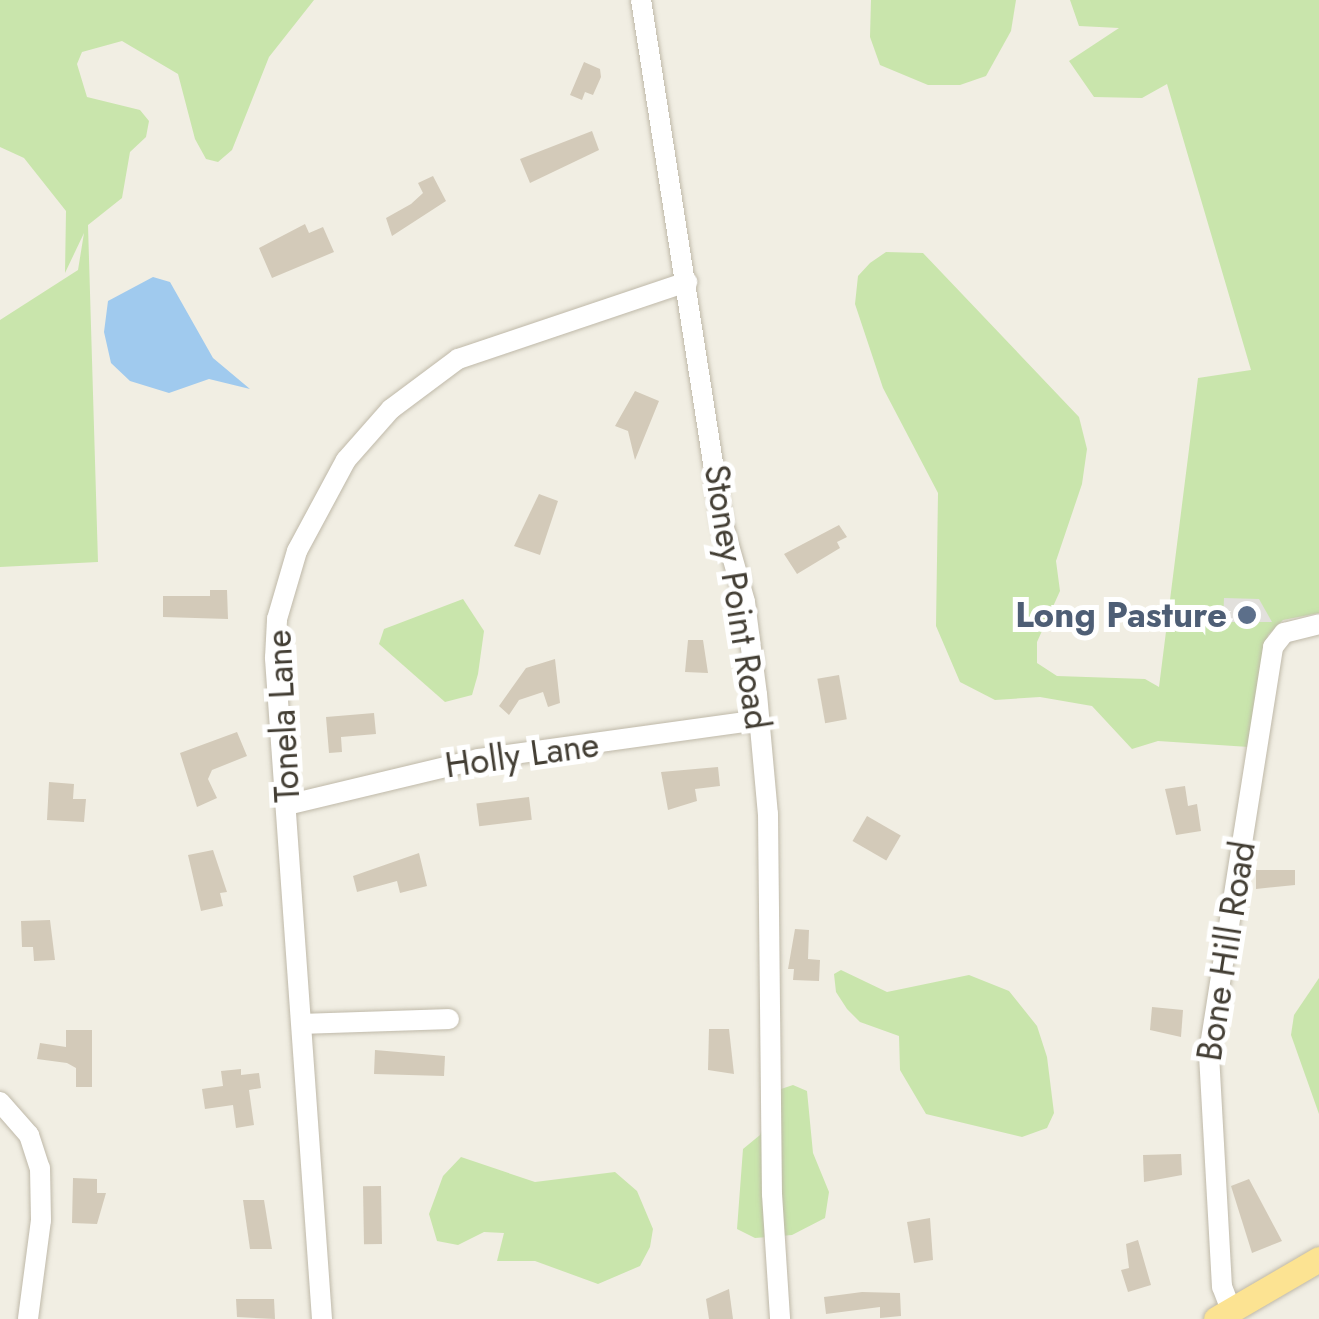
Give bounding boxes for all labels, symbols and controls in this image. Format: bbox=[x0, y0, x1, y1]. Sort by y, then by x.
street label: Stoney Point Road bbox=[695, 462, 779, 732]
place label: Long Pasture bbox=[1015, 594, 1227, 636]
marker: Long Pasture bbox=[1236, 604, 1258, 626]
street label: Tonela Lane bbox=[258, 629, 308, 803]
street label: Holly Lane bbox=[442, 723, 602, 787]
street label: Bone Hill Road bbox=[1188, 838, 1264, 1064]

